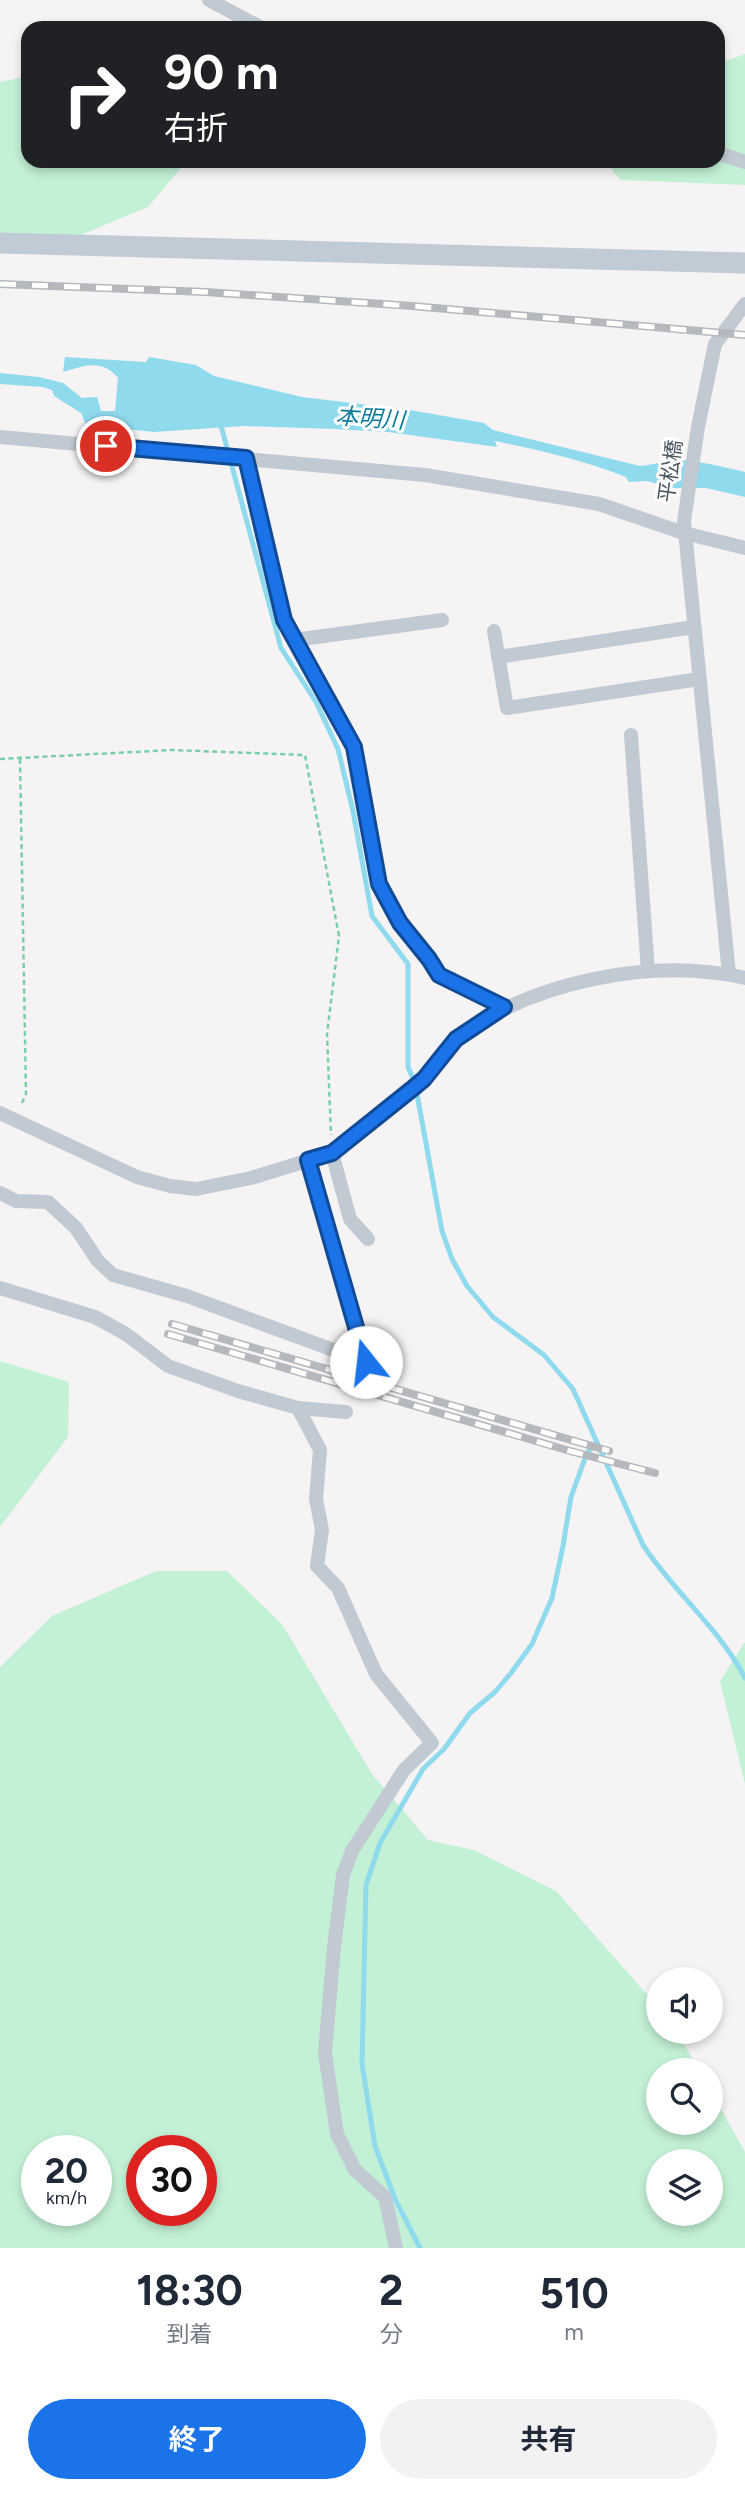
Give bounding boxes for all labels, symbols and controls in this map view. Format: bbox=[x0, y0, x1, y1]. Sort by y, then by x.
text: 90 m bbox=[164, 42, 279, 101]
icon: right bbox=[49, 49, 140, 140]
text: 右折 bbox=[164, 109, 228, 147]
water label: 本明川 bbox=[335, 402, 408, 435]
pin bbox=[76, 416, 136, 476]
icon: arrive bbox=[87, 427, 125, 465]
street label: 平松橋 bbox=[653, 438, 687, 504]
position arrow bbox=[329, 1325, 403, 1399]
map controls bbox=[646, 1967, 723, 2226]
button: sound bbox=[646, 1967, 723, 2044]
button: search bbox=[646, 2058, 723, 2135]
speed limit sign: 30 bbox=[126, 2135, 217, 2226]
button: layers bbox=[646, 2149, 723, 2226]
text: 20 bbox=[45, 2150, 88, 2192]
text: km/h bbox=[46, 2187, 87, 2209]
text: 18:30 bbox=[136, 2265, 243, 2316]
text: 2 bbox=[379, 2265, 403, 2316]
text: 510 bbox=[539, 2268, 609, 2319]
text: m bbox=[564, 2318, 584, 2346]
text: 到着 bbox=[166, 2320, 212, 2348]
text: 分 bbox=[380, 2320, 403, 2348]
button: 終了 bbox=[28, 2399, 366, 2479]
button: 共有 bbox=[380, 2399, 717, 2479]

